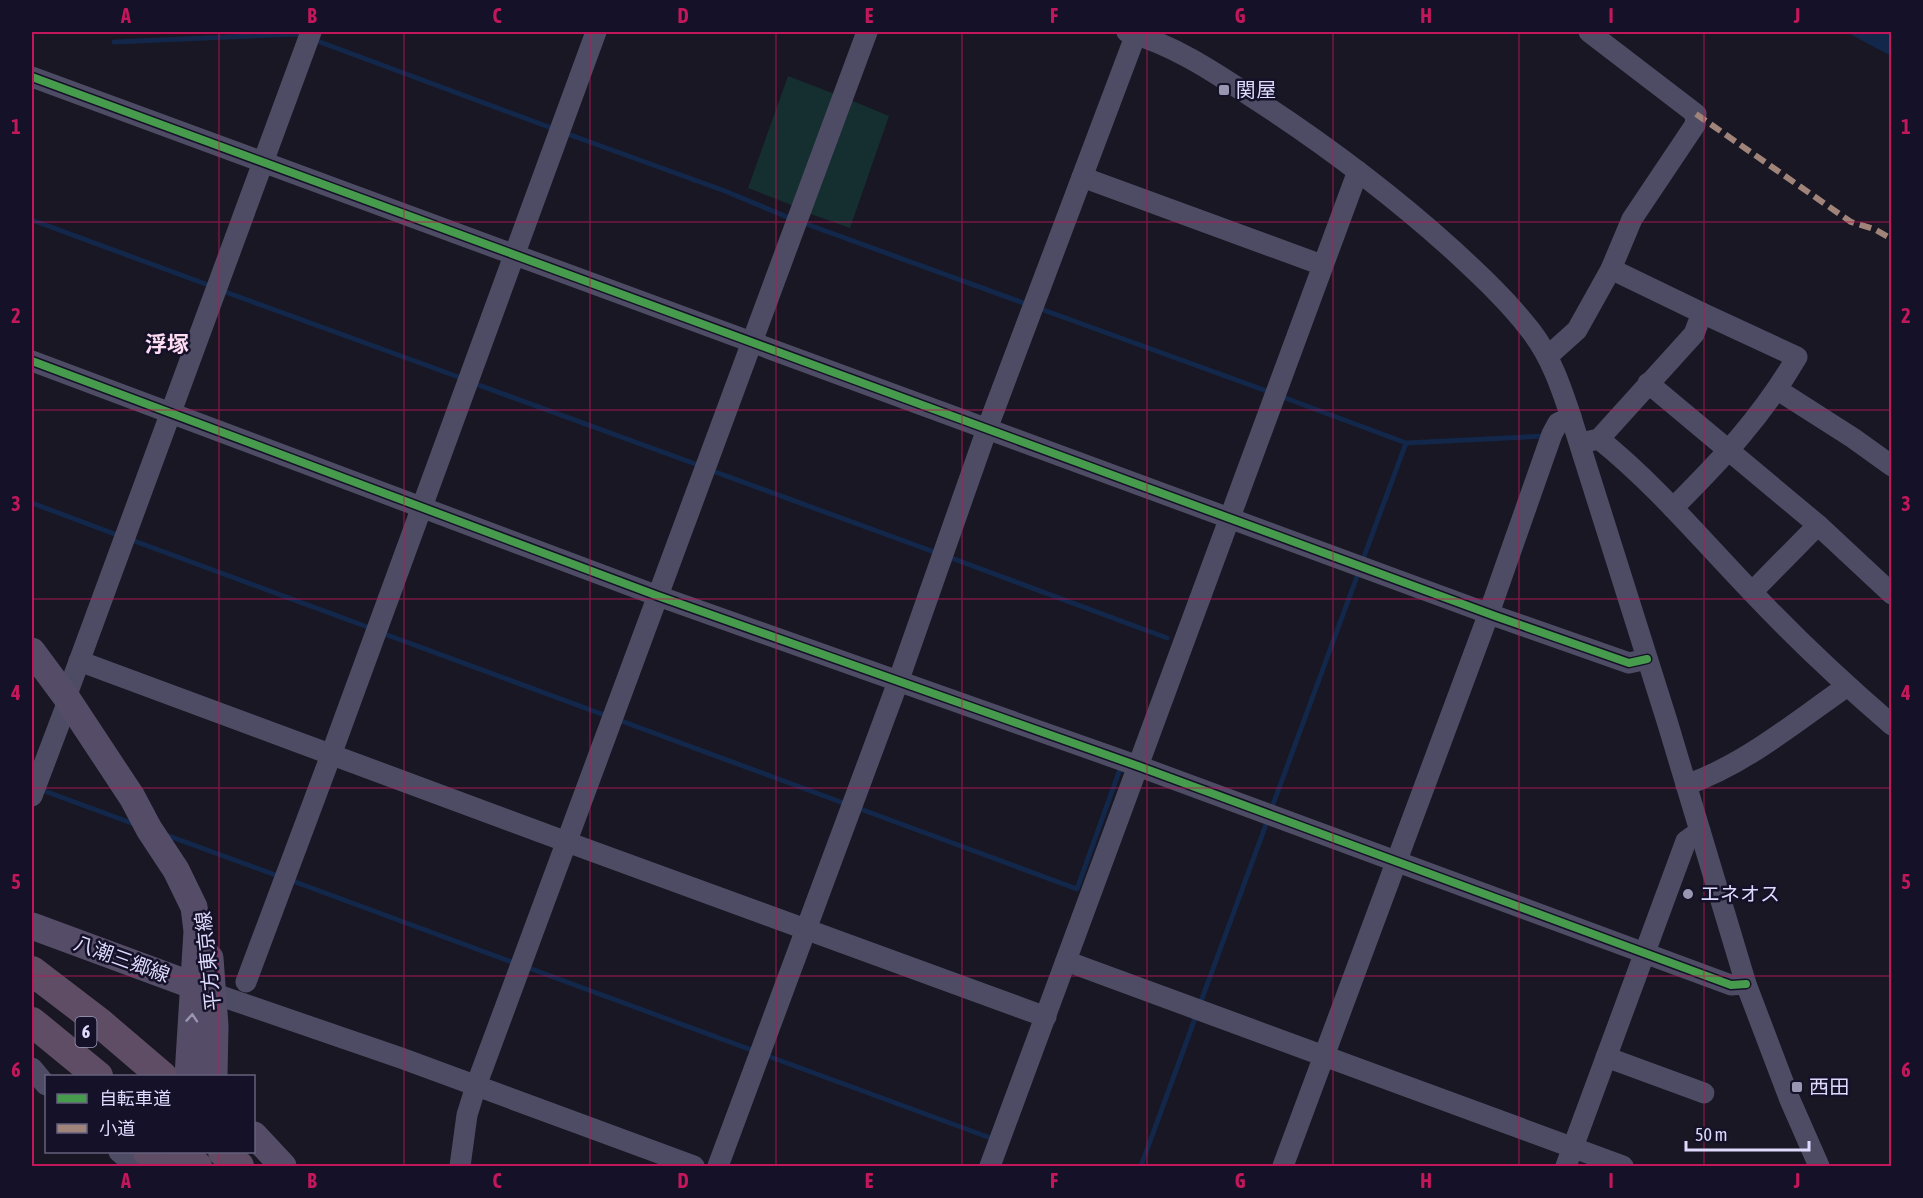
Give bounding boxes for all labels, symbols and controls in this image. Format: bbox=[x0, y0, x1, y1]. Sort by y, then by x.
text: A bbox=[120, 4, 131, 27]
text: B bbox=[307, 4, 317, 27]
text: C bbox=[493, 4, 502, 27]
text: D bbox=[677, 4, 689, 27]
text: E bbox=[865, 4, 874, 27]
text: F bbox=[1050, 4, 1058, 27]
text: G bbox=[1235, 4, 1246, 27]
text: H bbox=[1420, 4, 1432, 27]
text: I bbox=[1608, 4, 1614, 27]
text: J bbox=[1793, 4, 1800, 27]
place label: 関屋 bbox=[1236, 78, 1276, 101]
marker: 関屋 bbox=[1217, 83, 1231, 97]
text: 1 bbox=[11, 115, 21, 138]
text: 1 bbox=[1901, 115, 1911, 138]
text: 2 bbox=[11, 304, 21, 327]
text: 2 bbox=[1901, 304, 1911, 327]
district label: 浮塚 bbox=[145, 331, 189, 357]
text: 3 bbox=[11, 492, 21, 515]
text: 3 bbox=[1901, 492, 1911, 515]
text: 4 bbox=[10, 681, 21, 704]
text: 4 bbox=[1900, 681, 1911, 704]
text: 5 bbox=[11, 870, 21, 893]
text: 5 bbox=[1901, 870, 1911, 893]
place label: エネオス bbox=[1700, 882, 1780, 905]
marker: エネオス bbox=[1681, 887, 1695, 901]
street label: 平方東京線 bbox=[191, 910, 224, 1012]
street label: 八潮三郷線 bbox=[71, 931, 173, 986]
one-way arrow bbox=[185, 1014, 198, 1023]
road number: 6 bbox=[76, 1017, 97, 1047]
text: 6 bbox=[11, 1058, 21, 1081]
text: 6 bbox=[1901, 1058, 1911, 1081]
legend bbox=[45, 1075, 255, 1153]
place label: 西田 bbox=[1809, 1075, 1849, 1098]
marker: 西田 bbox=[1790, 1080, 1804, 1094]
text: 自転車道 bbox=[99, 1088, 171, 1109]
scale bar bbox=[1686, 1114, 1809, 1152]
text: 小道 bbox=[99, 1118, 135, 1139]
text: 50 m bbox=[1695, 1124, 1727, 1145]
text: A bbox=[120, 1169, 131, 1192]
text: B bbox=[307, 1169, 317, 1192]
text: C bbox=[493, 1169, 502, 1192]
text: D bbox=[677, 1169, 689, 1192]
text: E bbox=[865, 1169, 874, 1192]
text: F bbox=[1050, 1169, 1058, 1192]
text: G bbox=[1235, 1169, 1246, 1192]
text: H bbox=[1420, 1169, 1432, 1192]
text: I bbox=[1608, 1169, 1614, 1192]
text: J bbox=[1793, 1169, 1800, 1192]

